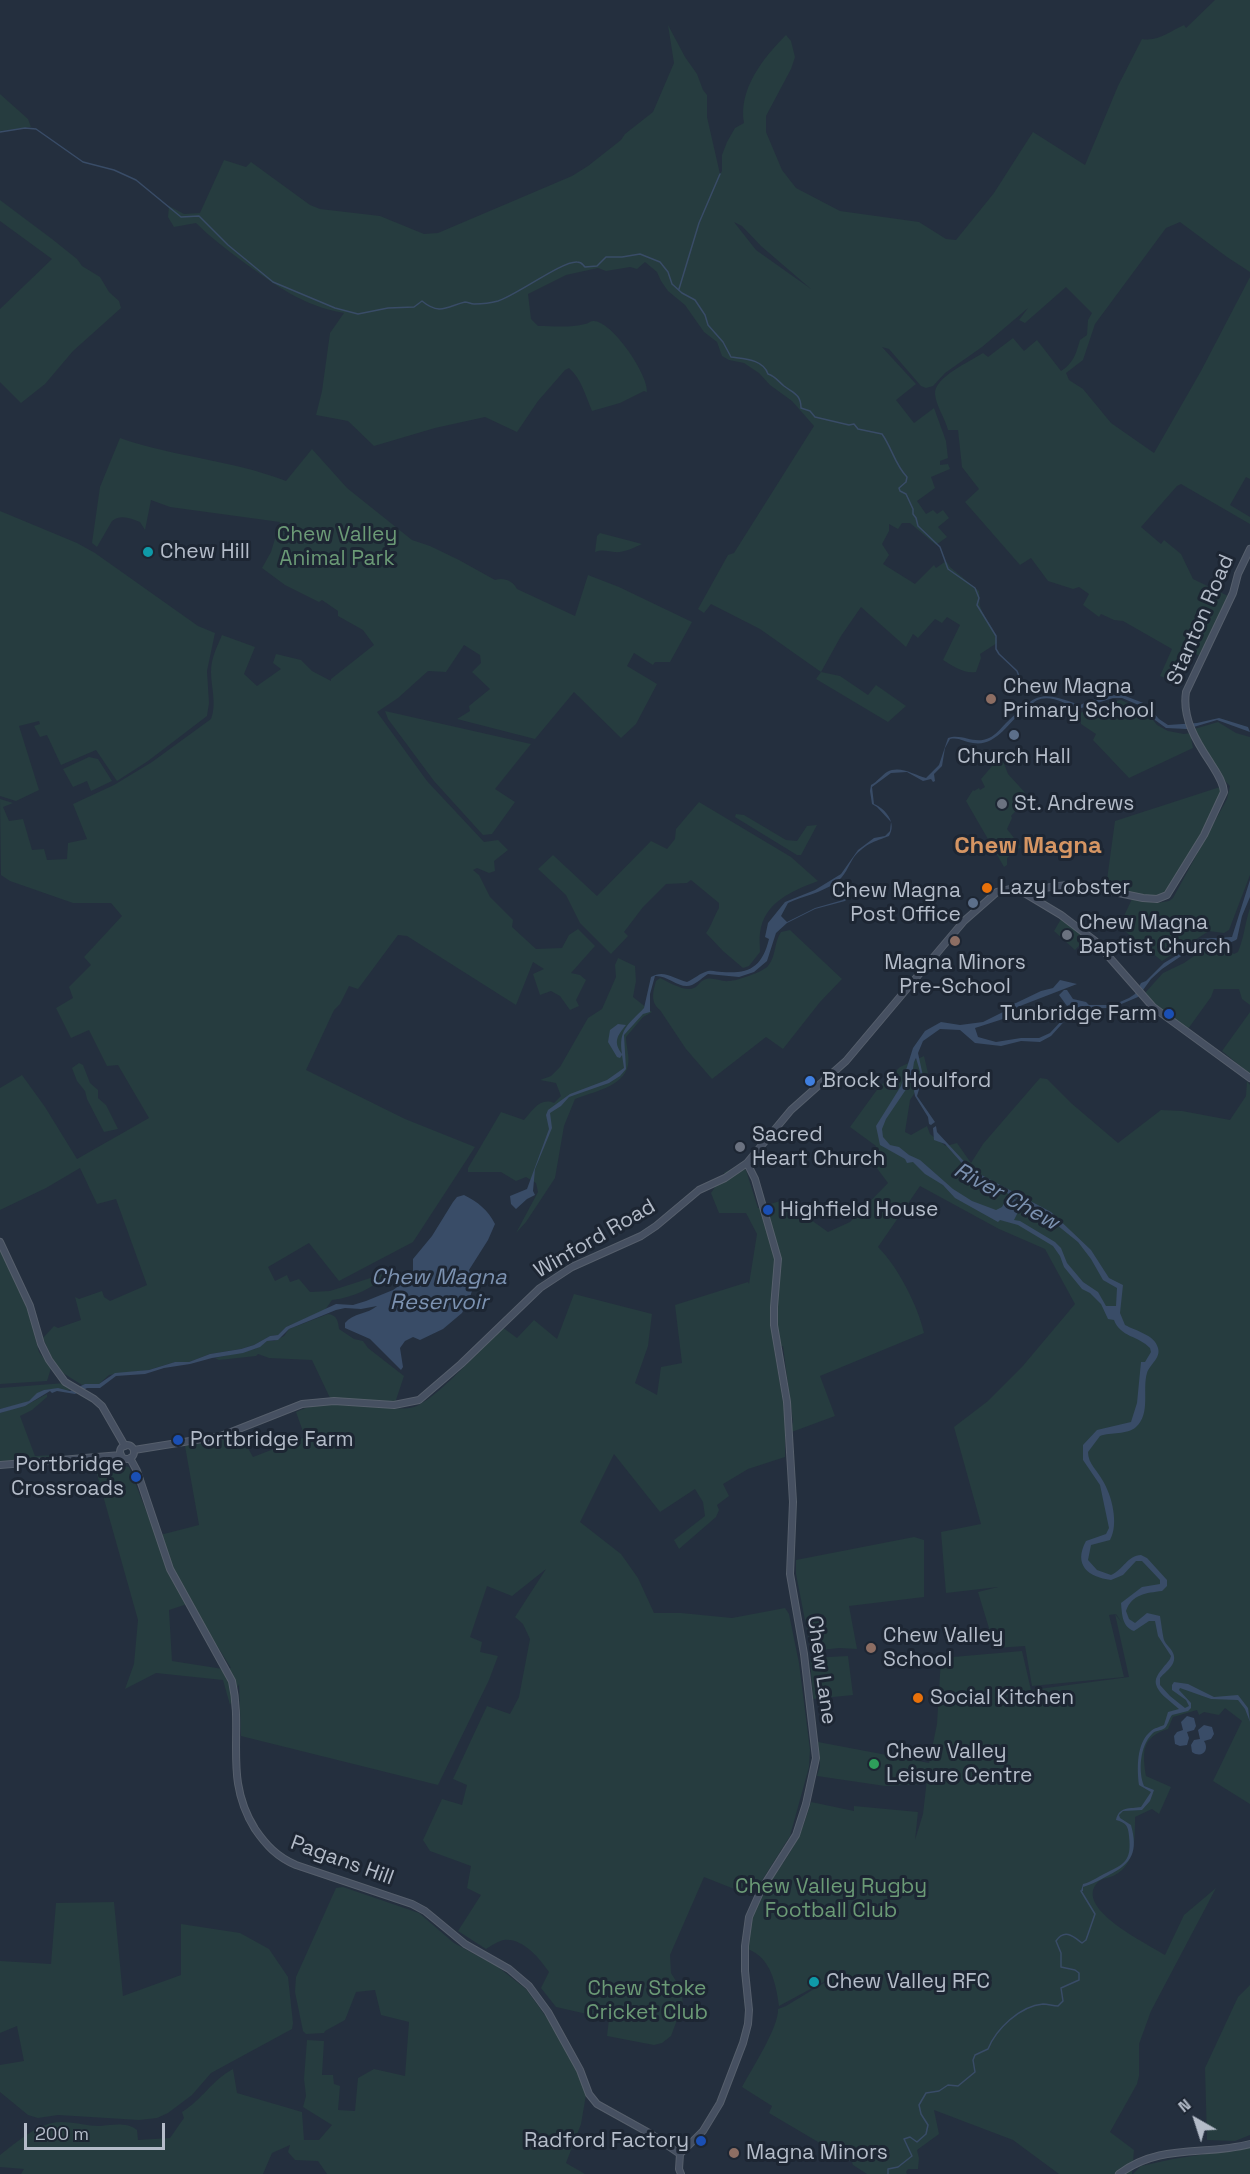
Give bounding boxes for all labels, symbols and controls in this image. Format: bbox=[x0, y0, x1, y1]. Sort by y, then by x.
park label: Chew Valley Animal Park bbox=[277, 522, 397, 572]
place label: Chew Hill bbox=[160, 539, 250, 565]
marker: Chew Hill bbox=[141, 545, 155, 559]
street label: Stanton Road bbox=[1162, 551, 1240, 689]
place label: Chew Magna Primary School bbox=[1003, 674, 1154, 724]
marker: Chew Magna Primary School bbox=[984, 692, 998, 706]
marker: Church Hall bbox=[1007, 728, 1021, 742]
place label: Church Hall bbox=[957, 744, 1071, 770]
place label: St. Andrews bbox=[1014, 791, 1134, 817]
marker: St. Andrews bbox=[995, 797, 1009, 811]
district label: Chew Magna bbox=[954, 832, 1102, 860]
place label: Lazy Lobster bbox=[999, 875, 1130, 901]
place label: Chew Magna Post Office bbox=[832, 878, 961, 928]
marker: Lazy Lobster bbox=[980, 881, 994, 895]
marker: Chew Magna Post Office bbox=[966, 896, 980, 910]
place label: Chew Magna Baptist Church bbox=[1079, 910, 1231, 960]
marker: Chew Magna Baptist Church bbox=[1060, 928, 1074, 942]
marker: Magna Minors Pre-School bbox=[948, 934, 962, 948]
place label: Magna Minors Pre-School bbox=[884, 950, 1026, 1000]
place label: Tunbridge Farm bbox=[1000, 1001, 1157, 1027]
marker: Tunbridge Farm bbox=[1162, 1007, 1176, 1021]
place label: Brock & Houlford bbox=[822, 1068, 991, 1094]
marker: Brock & Houlford bbox=[803, 1074, 817, 1088]
place label: Sacred Heart Church bbox=[752, 1122, 885, 1172]
marker: Sacred Heart Church bbox=[733, 1140, 747, 1154]
water label: River Chew bbox=[949, 1157, 1063, 1237]
street label: Winford Road bbox=[530, 1194, 660, 1284]
place label: Highfield House bbox=[780, 1197, 939, 1223]
marker: Highfield House bbox=[761, 1203, 775, 1217]
water label: Chew Magna Reservoir bbox=[371, 1265, 507, 1316]
place label: Portbridge Farm bbox=[190, 1427, 353, 1453]
marker: Portbridge Farm bbox=[171, 1433, 185, 1447]
place label: Portbridge Crossroads bbox=[11, 1452, 124, 1502]
marker: Portbridge Crossroads bbox=[129, 1470, 143, 1484]
street label: Chew Lane bbox=[801, 1614, 841, 1726]
place label: Chew Valley School bbox=[883, 1623, 1004, 1673]
marker: Chew Valley School bbox=[864, 1641, 878, 1655]
place label: Social Kitchen bbox=[930, 1685, 1074, 1711]
marker: Social Kitchen bbox=[911, 1691, 925, 1705]
place label: Chew Valley Leisure Centre bbox=[886, 1739, 1032, 1789]
marker: Chew Valley Leisure Centre bbox=[867, 1757, 881, 1771]
street label: Pagans Hill bbox=[287, 1831, 397, 1891]
park label: Chew Valley Rugby Football Club bbox=[735, 1874, 927, 1924]
place label: Chew Valley RFC bbox=[826, 1969, 990, 1995]
marker: Chew Valley RFC bbox=[807, 1975, 821, 1989]
park label: Chew Stoke Cricket Club bbox=[586, 1976, 708, 2026]
north arrow bbox=[1166, 2090, 1226, 2150]
text: N bbox=[1174, 2094, 1195, 2117]
scale bar bbox=[27, 2111, 168, 2149]
text: 200 m bbox=[35, 2122, 89, 2145]
place label: Radford Factory bbox=[524, 2128, 689, 2154]
marker: Radford Factory bbox=[694, 2134, 708, 2148]
place label: Magna Minors bbox=[746, 2140, 888, 2166]
marker: Magna Minors bbox=[727, 2146, 741, 2160]

